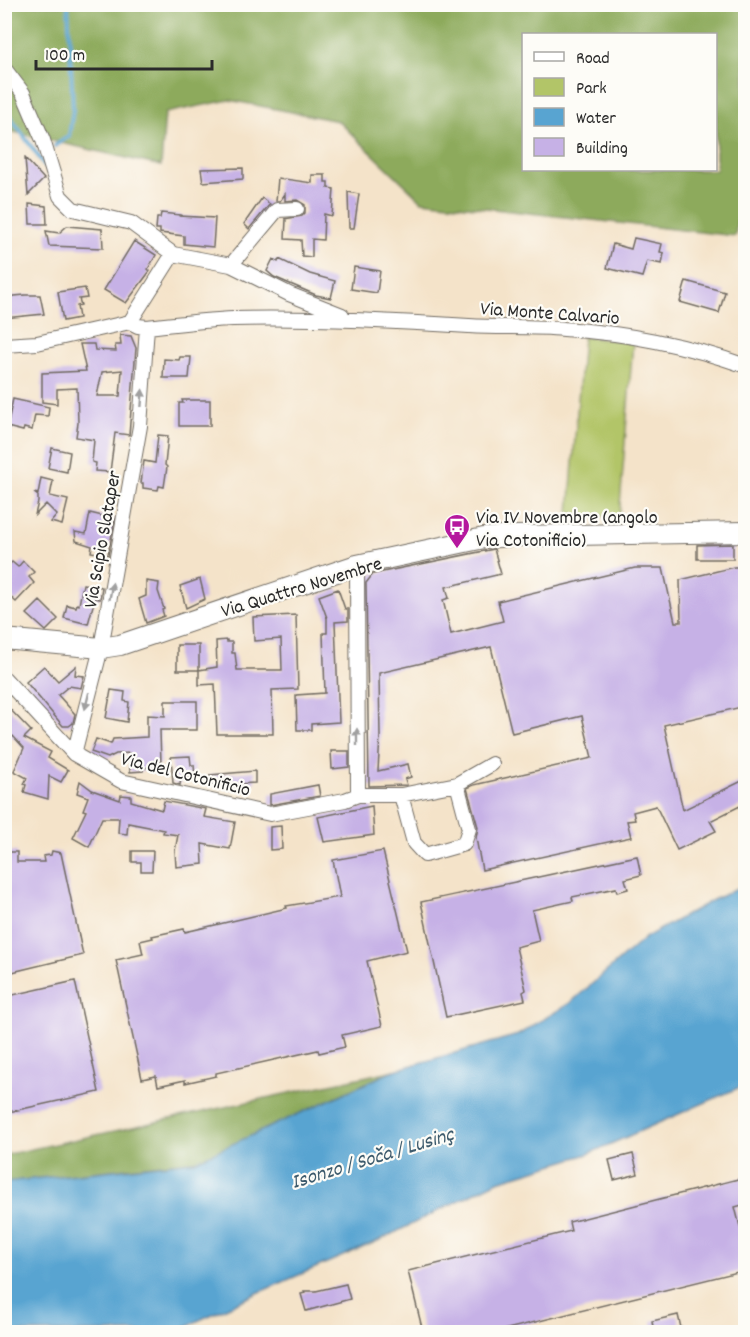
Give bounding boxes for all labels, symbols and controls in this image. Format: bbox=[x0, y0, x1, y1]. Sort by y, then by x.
scale bar bbox=[36, 33, 212, 71]
legend bbox=[522, 33, 717, 171]
text: 100 m bbox=[45, 44, 85, 69]
text: Road bbox=[576, 47, 610, 72]
text: Park bbox=[576, 77, 607, 102]
text: Water bbox=[576, 107, 616, 132]
text: Building bbox=[576, 137, 628, 162]
street label: Via Monte Calvario bbox=[479, 296, 620, 334]
one-way arrow bbox=[138, 389, 147, 408]
street label: Via Scipio Slataper bbox=[78, 468, 130, 611]
place label: Via IV Novembre (angolo Via Cotonificio) bbox=[476, 505, 658, 556]
bus stop icon: Via IV Novembre (angolo Via Cotonificio) bbox=[442, 512, 472, 550]
street label: Via Quattro Novembre bbox=[218, 551, 386, 627]
one-way arrow bbox=[107, 581, 116, 600]
one-way arrow bbox=[82, 692, 92, 710]
one-way arrow bbox=[352, 727, 362, 746]
street label: Via del Cotonificio bbox=[118, 746, 253, 806]
water label: Isonzo / Soča / Lusinç bbox=[288, 1120, 459, 1199]

